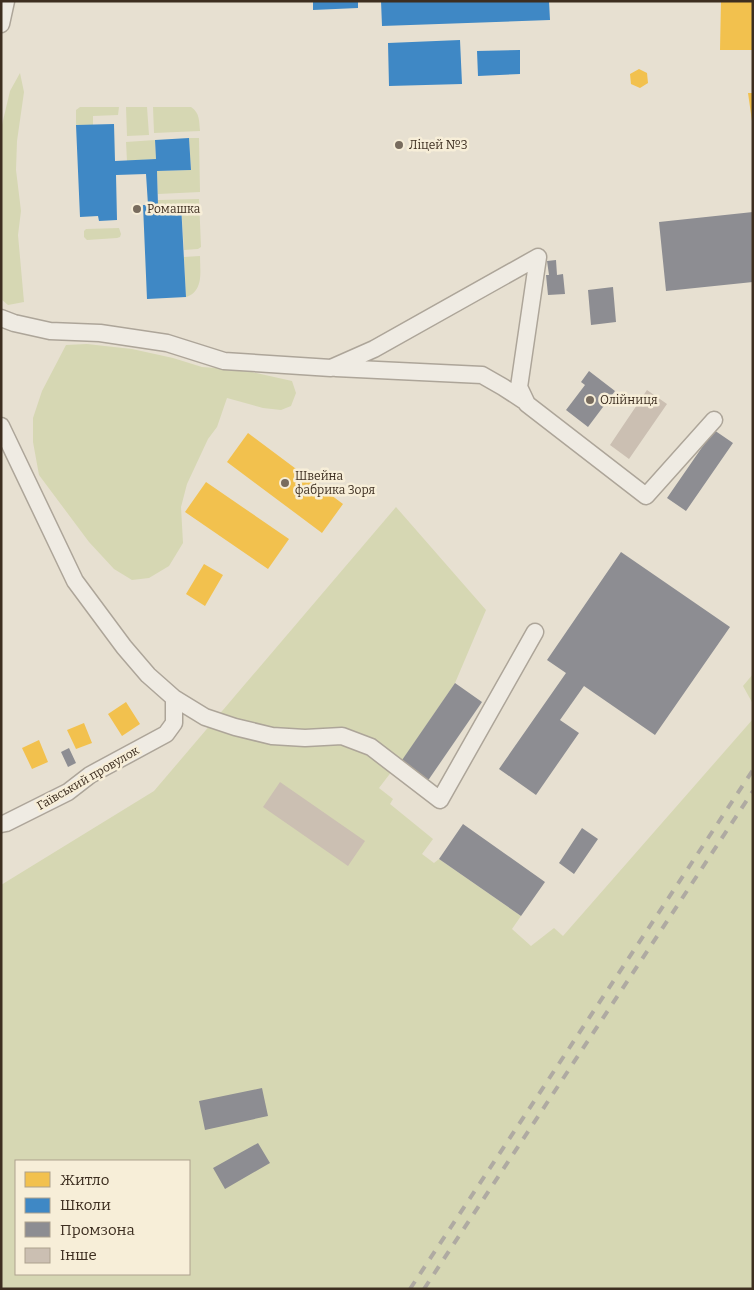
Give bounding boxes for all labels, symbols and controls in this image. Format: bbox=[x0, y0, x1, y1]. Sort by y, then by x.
place label: Ліцей №3 bbox=[409, 138, 468, 152]
marker: Ліцей №3 bbox=[393, 139, 405, 151]
place label: Ромашка bbox=[147, 202, 201, 216]
marker: Ромашка bbox=[131, 203, 143, 215]
place label: Олійниця bbox=[600, 393, 658, 407]
marker: Олійниця bbox=[584, 394, 596, 406]
place label: Швейна фабрика Зоря bbox=[295, 469, 376, 497]
marker: Швейна фабрика Зоря bbox=[279, 477, 291, 489]
street label: Гаївський провулок bbox=[35, 743, 141, 813]
legend bbox=[15, 1160, 190, 1275]
text: Житло bbox=[60, 1171, 109, 1189]
text: Школи bbox=[60, 1196, 111, 1214]
text: Промзона bbox=[60, 1221, 135, 1239]
text: Інше bbox=[60, 1246, 97, 1264]

